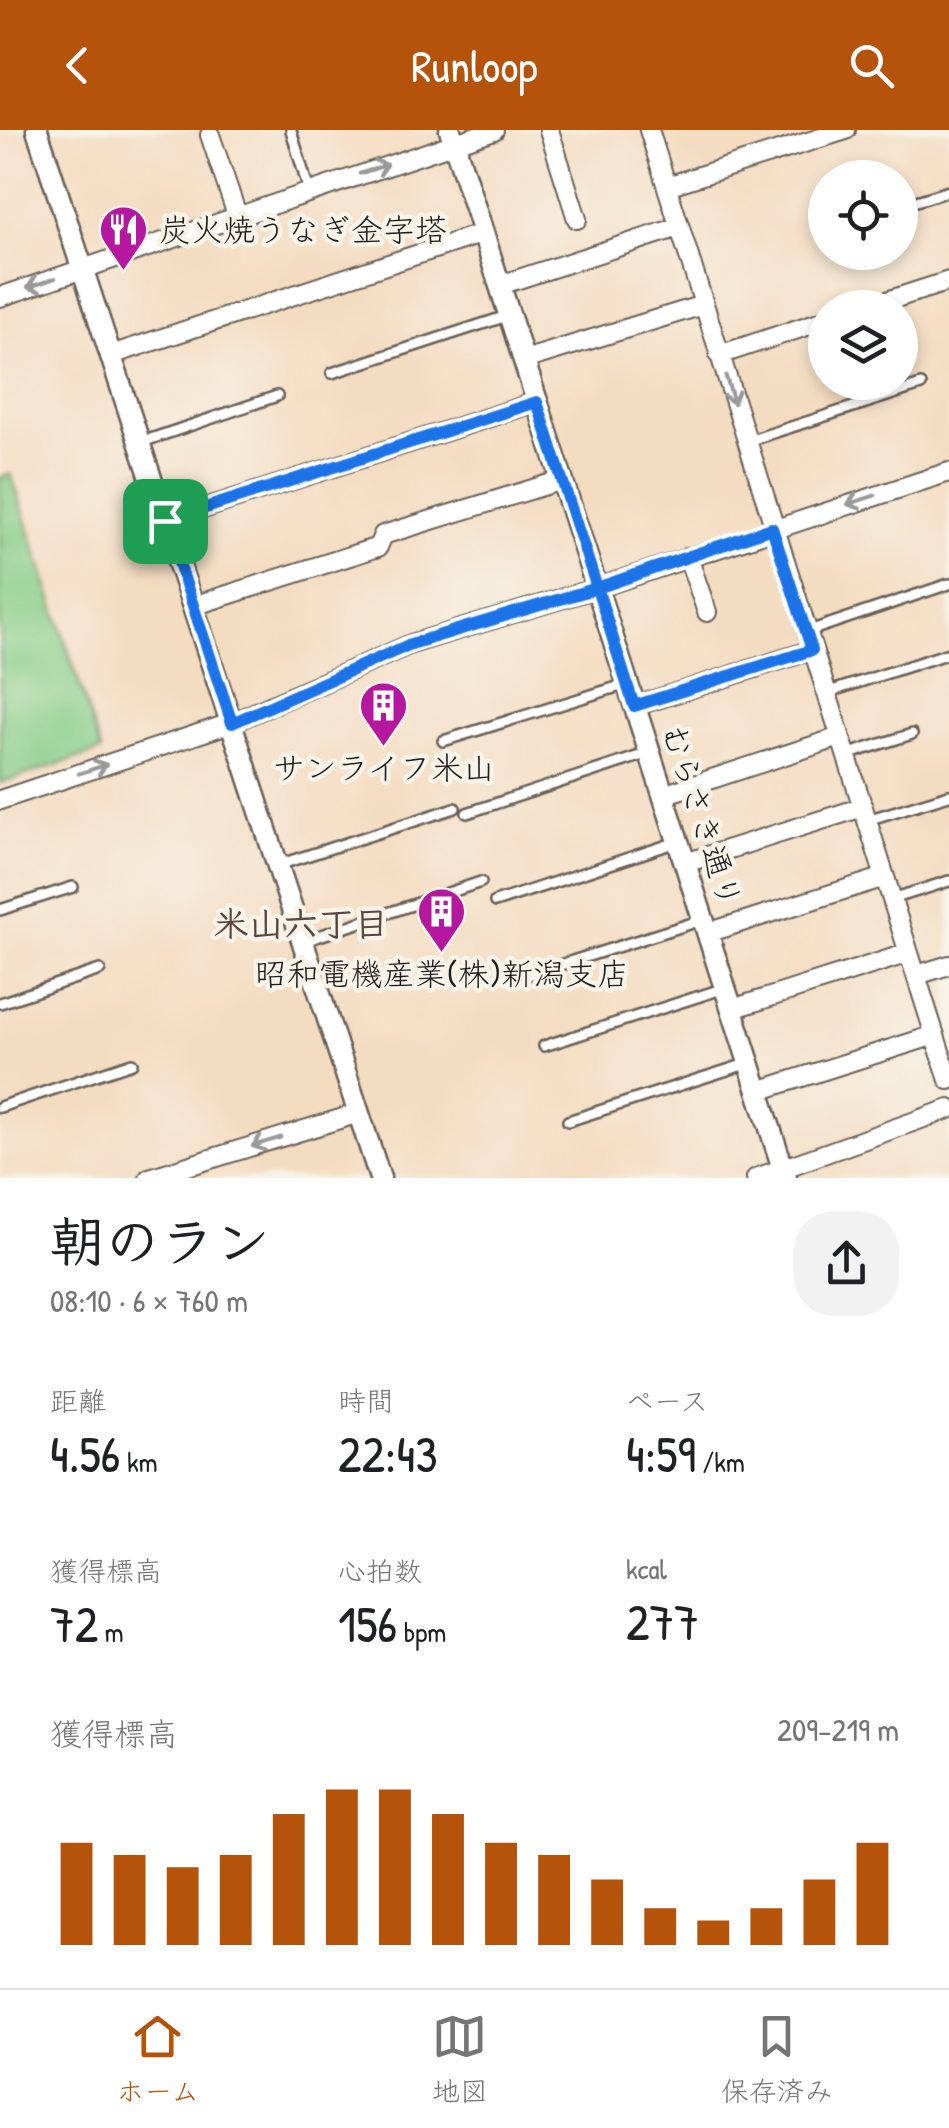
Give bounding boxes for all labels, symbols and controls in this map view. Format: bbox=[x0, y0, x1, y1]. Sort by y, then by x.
text: Runloop bbox=[411, 35, 538, 96]
icon: back bbox=[50, 38, 105, 93]
icon: search bbox=[844, 38, 899, 93]
one-way arrow bbox=[357, 159, 389, 177]
map controls bbox=[808, 160, 918, 400]
button: locate bbox=[808, 160, 918, 270]
restaurant icon: 炭火焼うなぎ金字塔 bbox=[98, 204, 150, 272]
place label: 炭火焼うなぎ金字塔 bbox=[159, 208, 447, 251]
one-way arrow bbox=[26, 275, 58, 293]
button: layers bbox=[808, 290, 918, 400]
one-way arrow bbox=[722, 374, 740, 406]
pin bbox=[123, 479, 208, 564]
one-way arrow bbox=[845, 492, 877, 510]
icon: arrive bbox=[138, 494, 193, 549]
building icon: サンライフ米山 bbox=[358, 680, 410, 748]
street label: むらさき通り bbox=[653, 719, 752, 913]
place label: サンライフ米山 bbox=[273, 746, 495, 789]
one-way arrow bbox=[76, 759, 108, 777]
building icon: 昭和電機産業(株)新潟支店 bbox=[416, 886, 468, 954]
district label: 米山六丁目 bbox=[213, 900, 389, 947]
place label: 昭和電機産業(株)新潟支店 bbox=[255, 952, 629, 995]
one-way arrow bbox=[250, 1134, 282, 1152]
text: 朝のラン bbox=[50, 1204, 270, 1278]
button: share bbox=[794, 1211, 899, 1316]
text: 08:10 · 6 × 760 m bbox=[50, 1279, 248, 1322]
text: 距離 bbox=[50, 1382, 106, 1420]
text: 時間 bbox=[338, 1382, 394, 1420]
text: ペース bbox=[626, 1382, 708, 1420]
text: 4.56 bbox=[50, 1420, 121, 1488]
text: 22:43 bbox=[338, 1420, 438, 1488]
text: 4:59 bbox=[626, 1420, 696, 1488]
text: km bbox=[121, 1443, 158, 1481]
text: /km bbox=[696, 1443, 745, 1481]
text: kcal bbox=[626, 1550, 667, 1588]
text: 獲得標高 bbox=[50, 1552, 162, 1590]
text: 心拍数 bbox=[338, 1552, 422, 1590]
text: 277 bbox=[626, 1588, 699, 1656]
text: 72 bbox=[50, 1590, 98, 1658]
text: 156 bbox=[338, 1590, 397, 1658]
text: m bbox=[98, 1613, 124, 1651]
text: bpm bbox=[397, 1613, 446, 1651]
text: 209–219 m bbox=[777, 1708, 899, 1751]
text: 獲得標高 bbox=[50, 1712, 178, 1755]
tab: ホーム bbox=[116, 2009, 199, 2110]
tab: 地図 bbox=[432, 2009, 488, 2110]
tab: 保存済み bbox=[721, 2009, 833, 2110]

